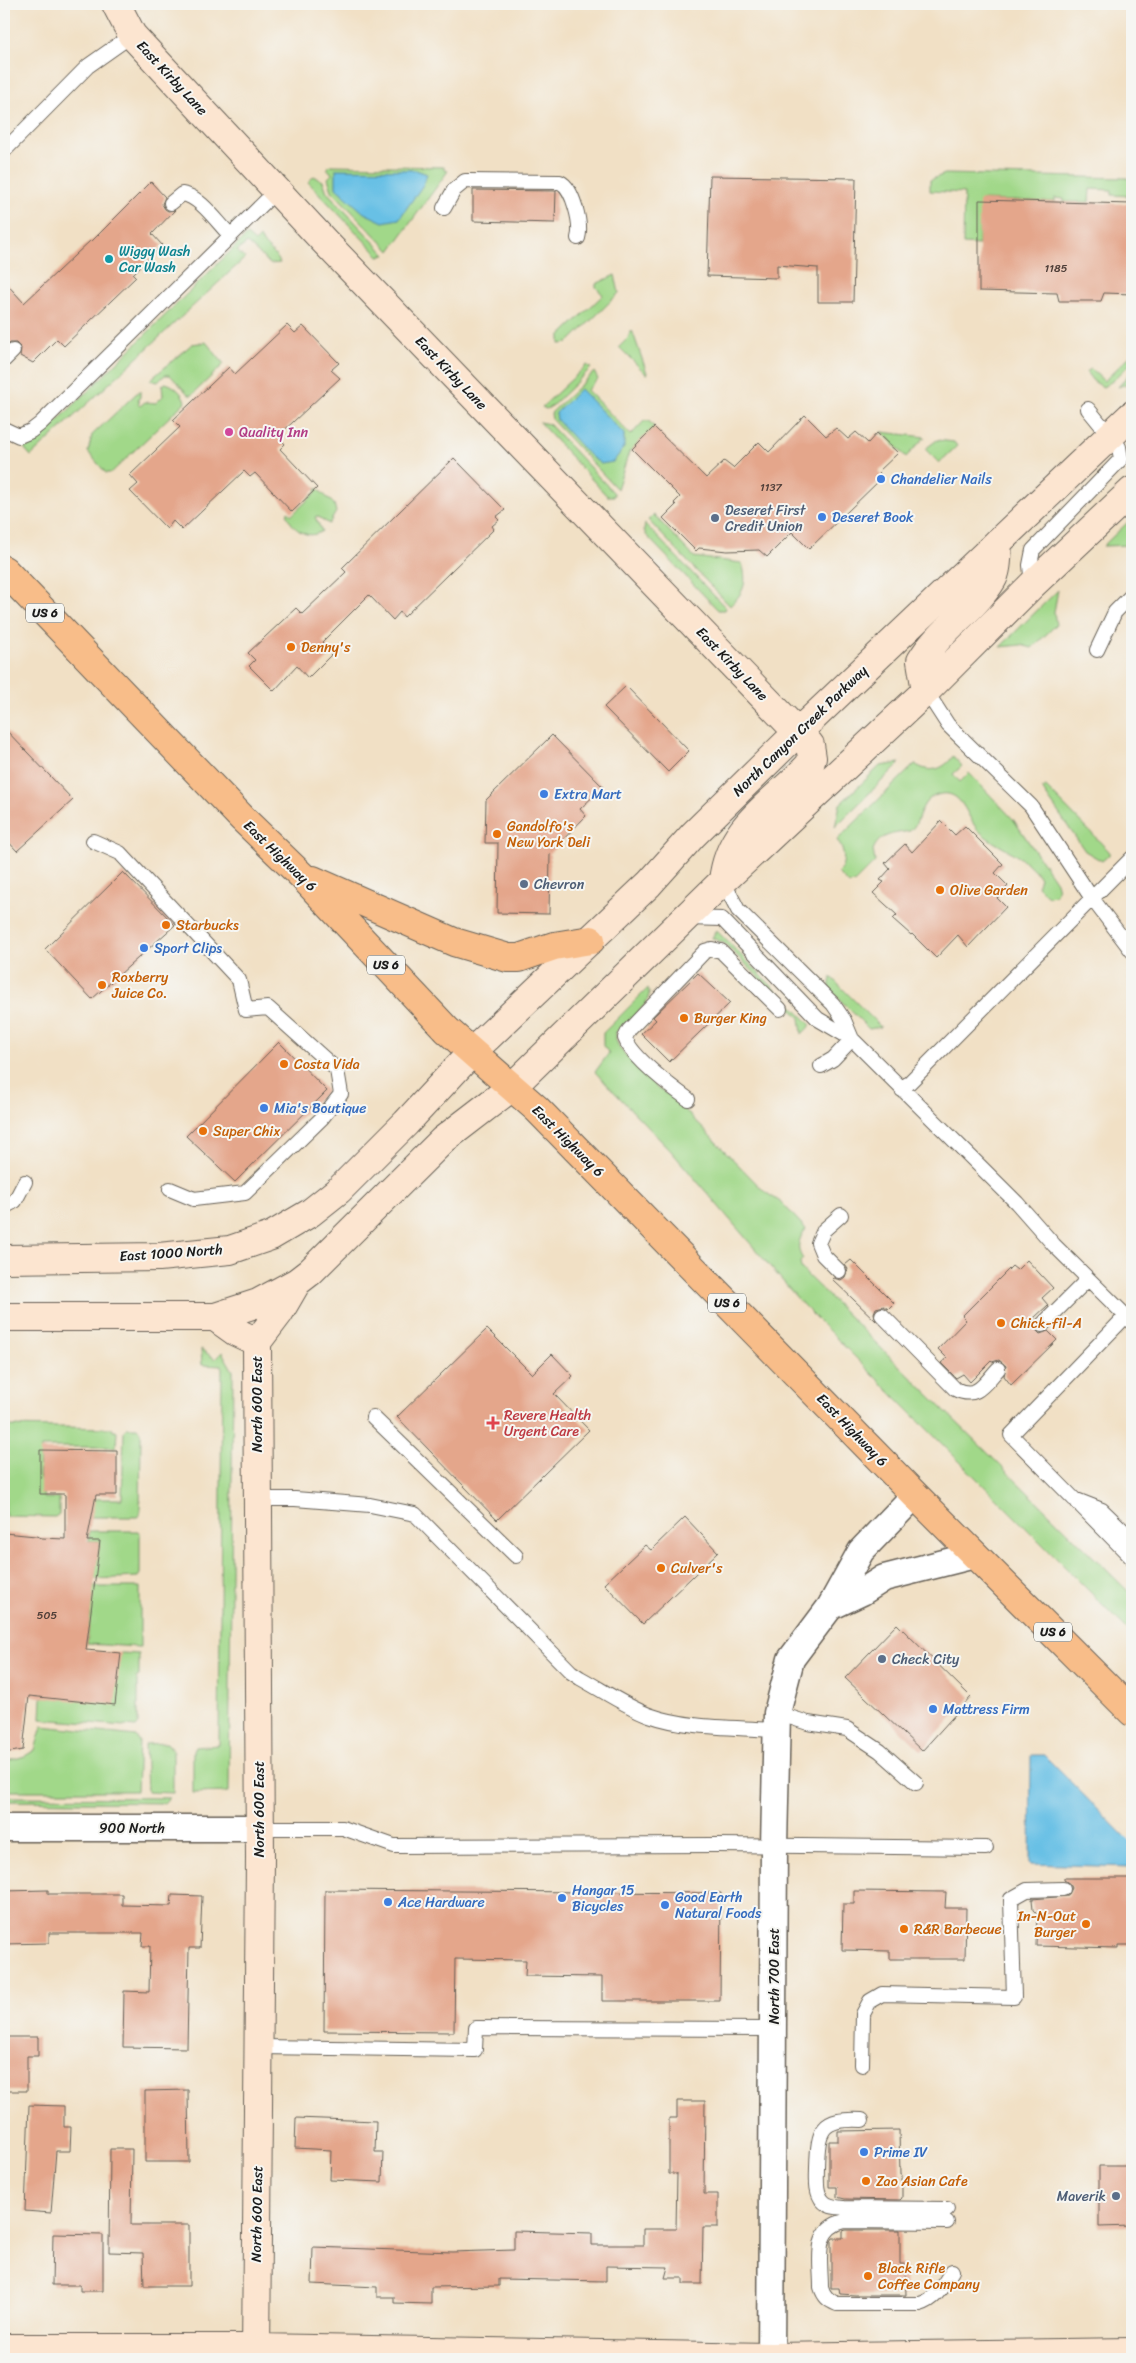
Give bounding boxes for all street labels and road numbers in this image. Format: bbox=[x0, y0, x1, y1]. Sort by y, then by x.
street label: East Kirby Lane bbox=[130, 34, 214, 122]
street label: East Kirby Lane bbox=[409, 330, 493, 416]
road number: US 6 bbox=[26, 604, 64, 622]
street label: East Kirby Lane bbox=[690, 621, 774, 707]
street label: North Canyon Creek Parkway bbox=[726, 659, 874, 803]
street label: East Highway 6 bbox=[237, 814, 323, 898]
road number: US 6 bbox=[367, 956, 405, 974]
street label: East Highway 6 bbox=[526, 1099, 610, 1183]
street label: East 1000 North bbox=[119, 1237, 223, 1269]
road number: US 6 bbox=[708, 1294, 746, 1312]
street label: North 600 East bbox=[245, 1356, 270, 1452]
street label: East Highway 6 bbox=[810, 1387, 894, 1473]
road number: US 6 bbox=[1034, 1622, 1072, 1641]
street label: North 600 East bbox=[247, 1761, 272, 1857]
street label: 900 North bbox=[99, 1816, 165, 1841]
street label: North 700 East bbox=[762, 1928, 787, 2024]
street label: North 600 East bbox=[244, 2166, 270, 2262]

